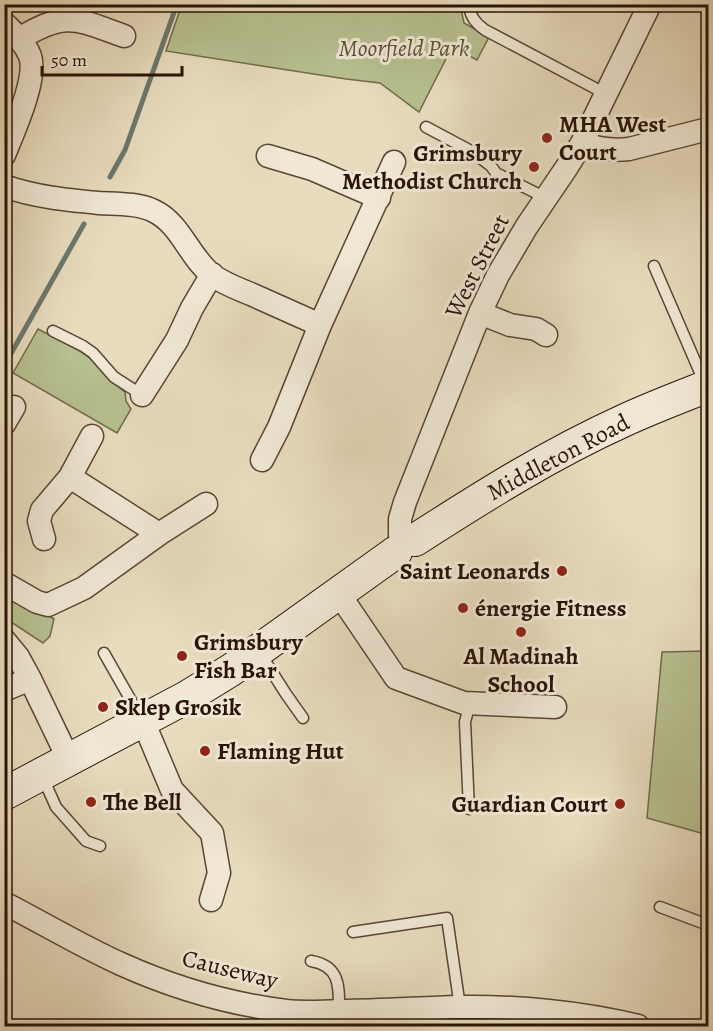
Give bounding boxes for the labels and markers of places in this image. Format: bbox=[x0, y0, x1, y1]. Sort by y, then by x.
place label: MHA West Court bbox=[559, 108, 666, 168]
marker: MHA West Court bbox=[540, 131, 554, 145]
place label: Grimsbury Methodist Church bbox=[342, 137, 523, 197]
marker: Grimsbury Methodist Church bbox=[527, 160, 541, 174]
place label: Saint Leonards bbox=[400, 555, 550, 587]
marker: Saint Leonards bbox=[555, 564, 569, 578]
place label: énergie Fitness bbox=[475, 592, 626, 624]
marker: énergie Fitness bbox=[456, 601, 470, 615]
marker: Al Madinah School bbox=[514, 625, 528, 639]
place label: Grimsbury Fish Bar bbox=[194, 626, 304, 686]
place label: Al Madinah School bbox=[463, 640, 578, 700]
marker: Grimsbury Fish Bar bbox=[175, 649, 189, 663]
place label: Sklep Grosik bbox=[115, 691, 242, 723]
marker: Sklep Grosik bbox=[96, 700, 110, 714]
place label: Flaming Hut bbox=[217, 735, 344, 767]
marker: Flaming Hut bbox=[198, 744, 212, 758]
place label: The Bell bbox=[103, 786, 182, 818]
place label: Guardian Court bbox=[451, 788, 608, 820]
marker: The Bell bbox=[84, 795, 98, 809]
marker: Guardian Court bbox=[613, 797, 627, 811]

